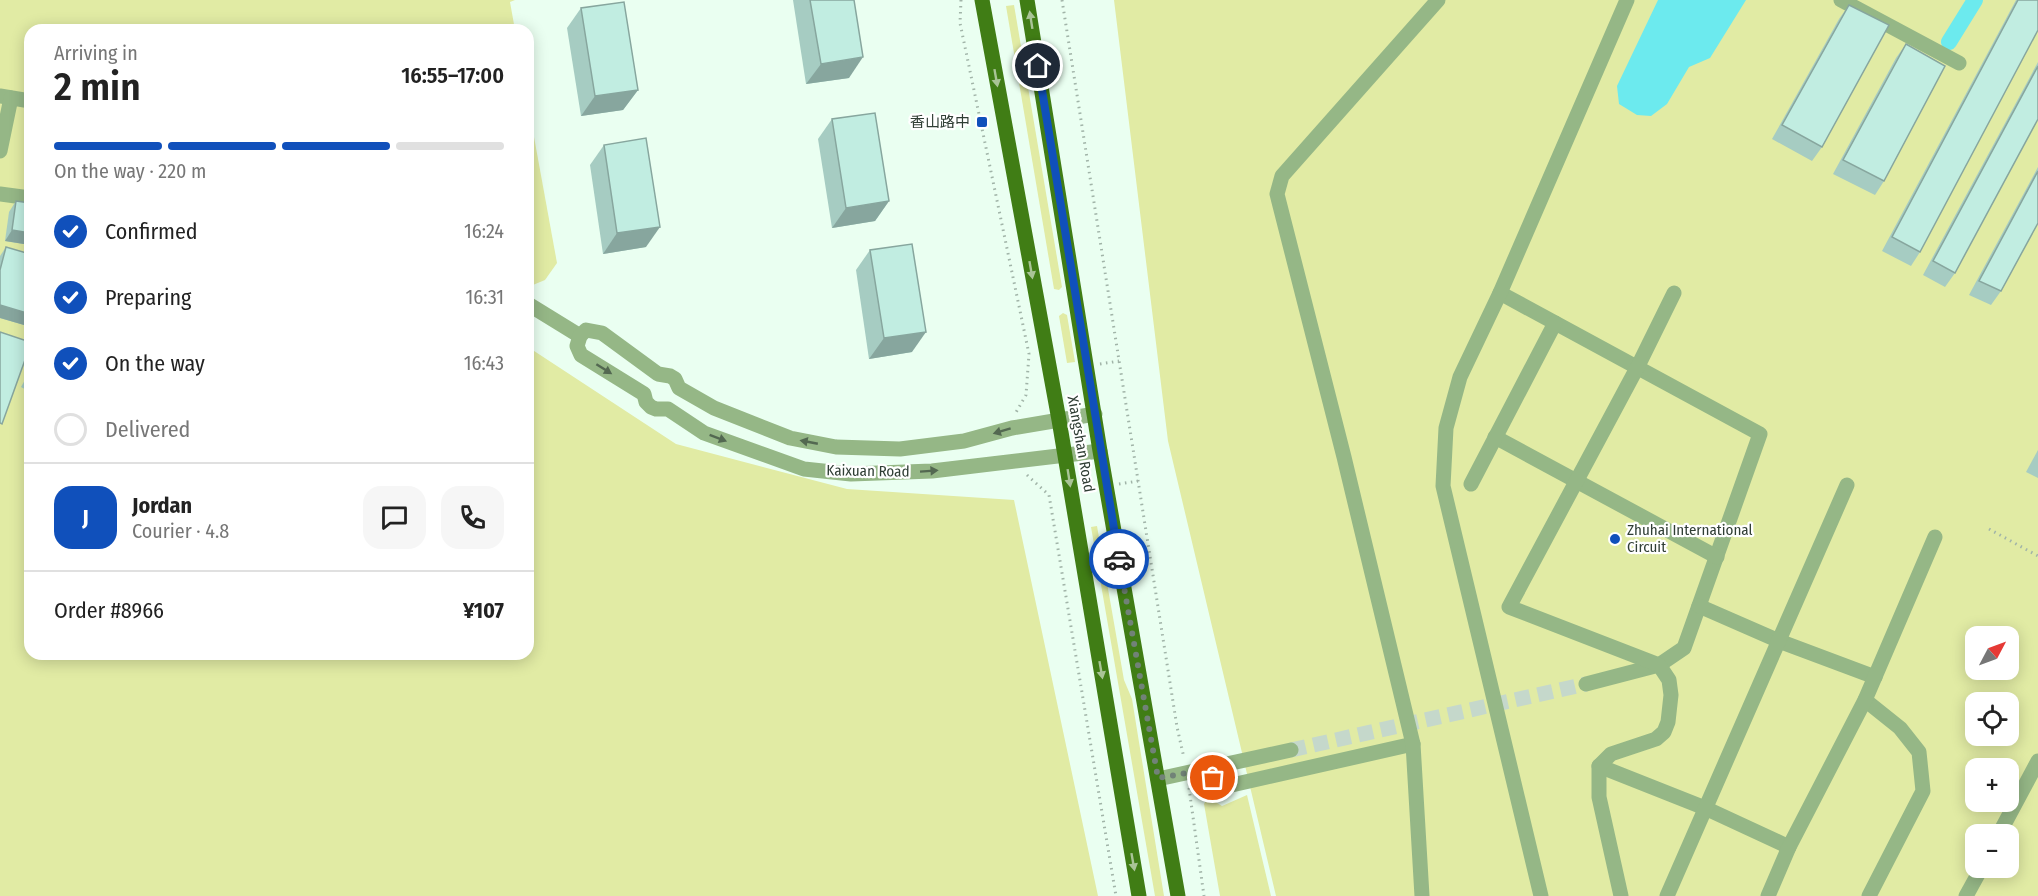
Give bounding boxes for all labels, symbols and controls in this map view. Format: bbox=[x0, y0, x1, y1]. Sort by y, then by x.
one-way arrow bbox=[1026, 11, 1035, 30]
pin bbox=[1012, 40, 1063, 91]
text: Arriving in bbox=[54, 41, 138, 65]
icon: home bbox=[1021, 49, 1054, 82]
text: 16:55–17:00 bbox=[401, 62, 504, 89]
text: 2 min bbox=[54, 64, 141, 110]
one-way arrow bbox=[992, 69, 1001, 88]
place label: 香山路中 bbox=[910, 113, 970, 131]
marker: 香山路中 bbox=[975, 115, 989, 129]
text: On the way · 220 m bbox=[54, 159, 207, 183]
icon: check bbox=[54, 215, 87, 248]
text: Confirmed bbox=[105, 218, 198, 245]
text: 16:24 bbox=[464, 219, 504, 243]
one-way arrow bbox=[1027, 261, 1036, 280]
icon: check bbox=[54, 281, 87, 314]
text: Preparing bbox=[105, 284, 191, 311]
text: 16:31 bbox=[466, 285, 504, 309]
icon: check bbox=[54, 347, 87, 380]
text: On the way bbox=[105, 350, 205, 377]
text: 16:43 bbox=[464, 351, 504, 375]
one-way arrow bbox=[596, 363, 612, 374]
street label: Xiangshan Road bbox=[1064, 394, 1098, 494]
text: Delivered bbox=[105, 416, 190, 443]
one-way arrow bbox=[993, 427, 1011, 436]
one-way arrow bbox=[709, 434, 727, 444]
one-way arrow bbox=[799, 437, 818, 446]
street label: Kaixuan Road bbox=[826, 461, 910, 481]
one-way arrow bbox=[919, 466, 938, 475]
one-way arrow bbox=[1064, 468, 1073, 487]
button: chat bbox=[363, 486, 426, 549]
button: phone bbox=[441, 486, 504, 549]
text: Jordan bbox=[132, 492, 192, 519]
text: J bbox=[82, 504, 89, 531]
text: Courier · 4.8 bbox=[132, 519, 229, 543]
place label: Zhuhai International Circuit bbox=[1627, 521, 1752, 556]
courier bbox=[1089, 529, 1149, 589]
marker: Zhuhai International Circuit bbox=[1608, 532, 1622, 546]
icon: car bbox=[1103, 543, 1136, 576]
text: Order #8966 bbox=[54, 597, 164, 624]
text: ¥107 bbox=[463, 597, 504, 624]
north arrow bbox=[1965, 626, 2019, 680]
map controls bbox=[1965, 626, 2019, 878]
one-way arrow bbox=[1097, 661, 1106, 680]
button: locate bbox=[1965, 692, 2019, 746]
pin bbox=[1187, 752, 1238, 803]
button: + bbox=[1965, 758, 2019, 812]
icon: bag bbox=[1196, 761, 1229, 794]
button: − bbox=[1965, 824, 2019, 878]
one-way arrow bbox=[1129, 853, 1138, 872]

